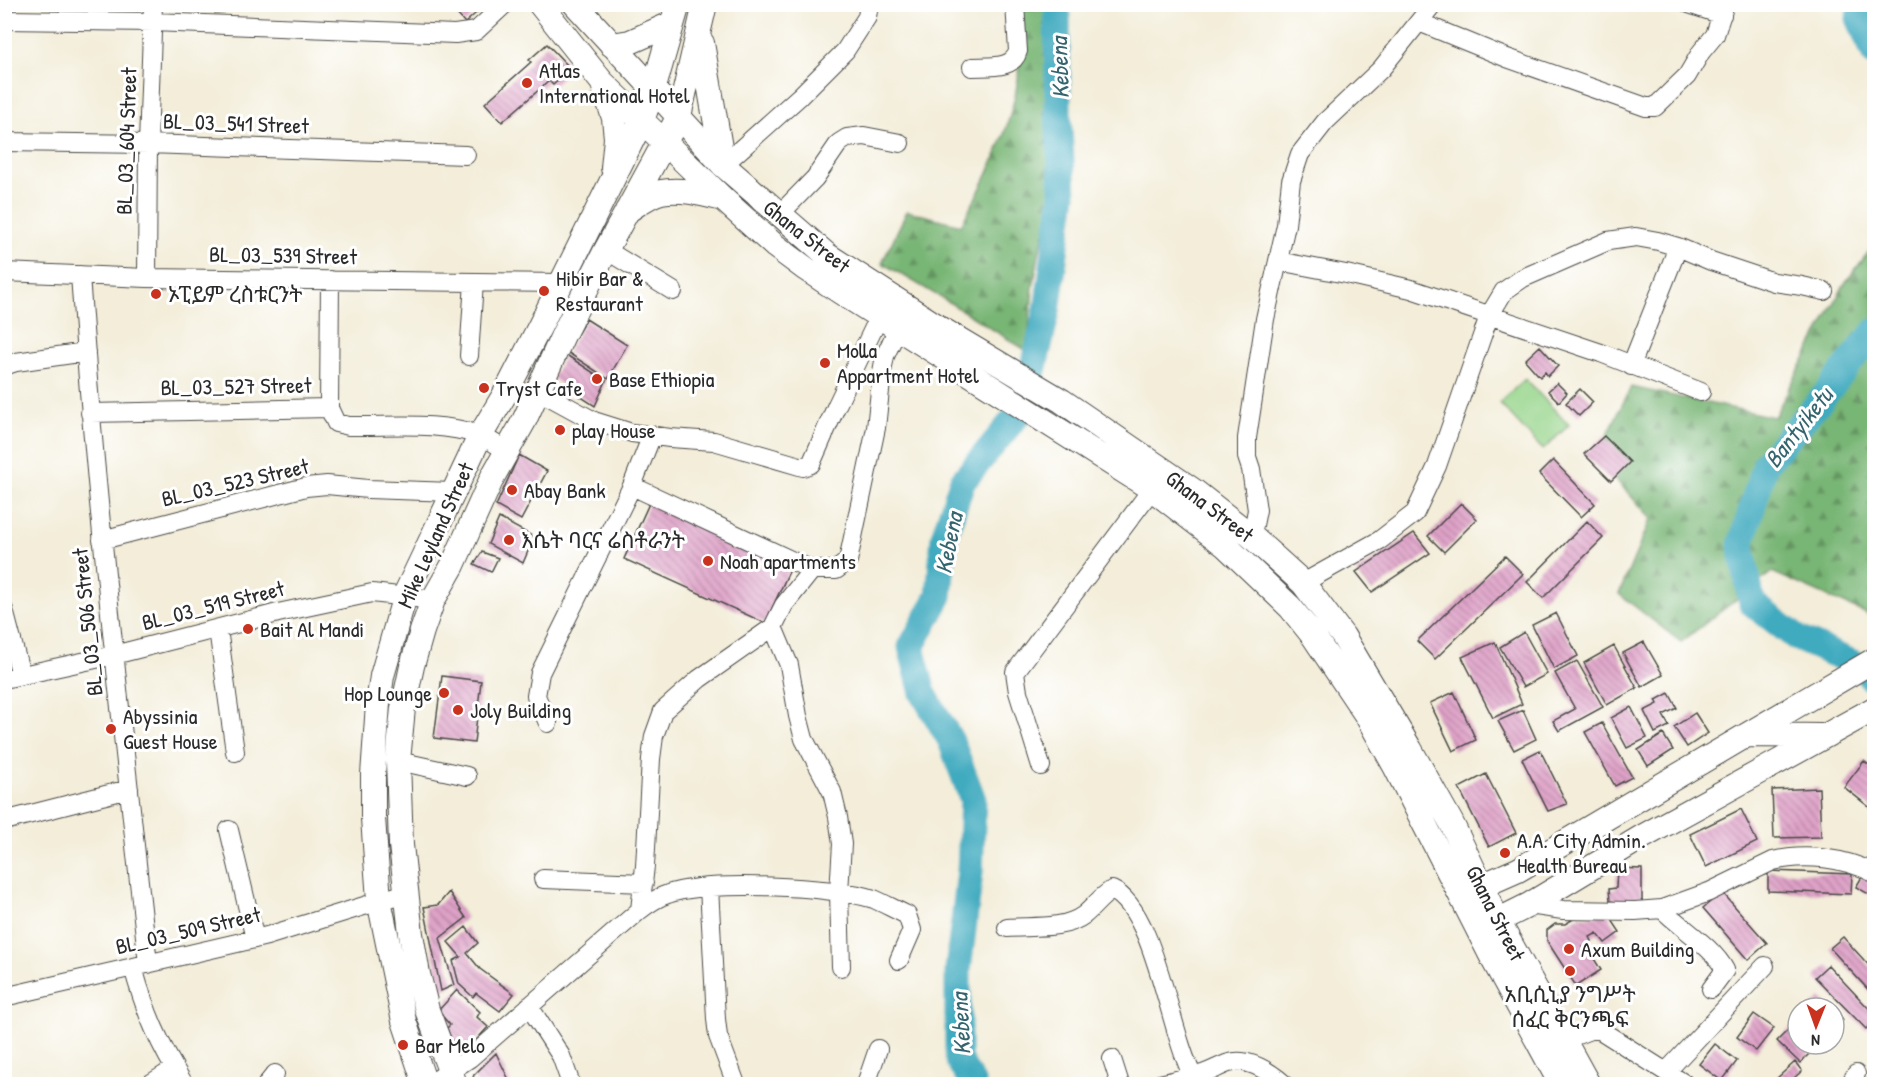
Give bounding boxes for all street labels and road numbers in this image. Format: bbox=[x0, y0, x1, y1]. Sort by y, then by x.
street label: BL_03_604 Street bbox=[108, 66, 144, 215]
street label: BL_03_541 Street bbox=[163, 105, 310, 141]
street label: Ghana Street bbox=[757, 192, 857, 280]
street label: BL_03_539 Street bbox=[209, 239, 358, 271]
street label: BL_03_527 Street bbox=[160, 370, 312, 402]
street label: BL_03_523 Street bbox=[159, 450, 312, 513]
street label: Mike Leyland Street bbox=[389, 457, 481, 613]
street label: Ghana Street bbox=[1160, 463, 1261, 549]
street label: BL_03_506 Street bbox=[64, 546, 110, 697]
street label: BL_03_519 Street bbox=[139, 573, 288, 637]
street label: Ghana Street bbox=[1459, 860, 1533, 966]
street label: BL_03_509 Street bbox=[113, 899, 264, 961]

